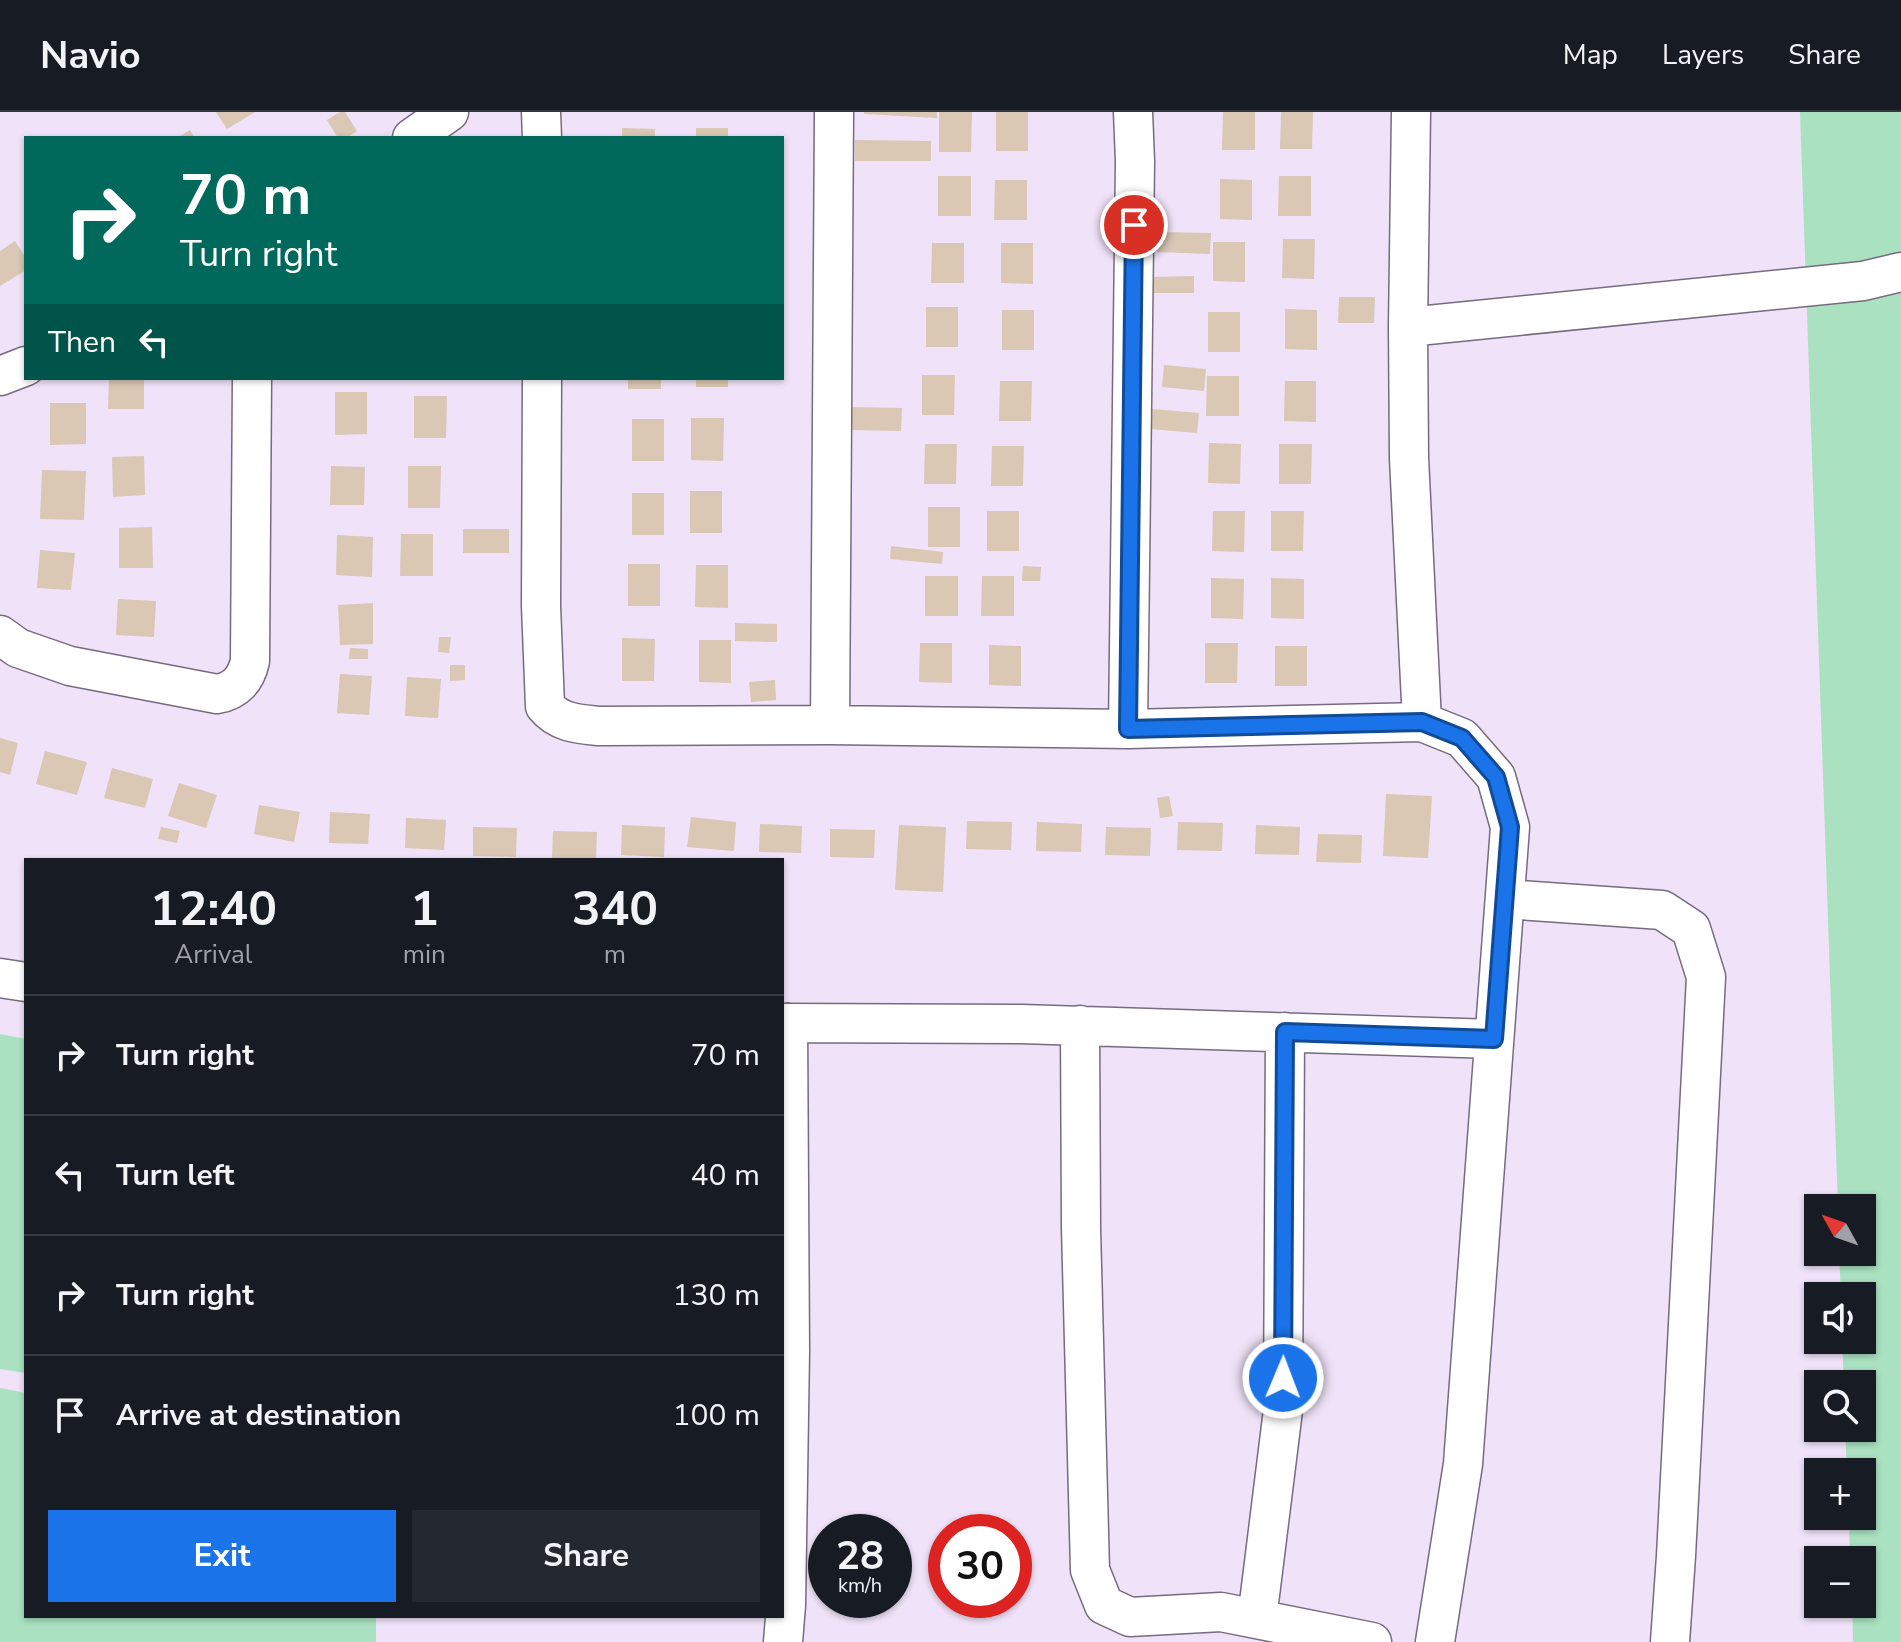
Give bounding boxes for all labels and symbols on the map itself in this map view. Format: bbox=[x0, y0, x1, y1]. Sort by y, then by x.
pin bbox=[1100, 191, 1168, 259]
north arrow bbox=[1804, 1194, 1876, 1266]
position arrow bbox=[1241, 1336, 1325, 1420]
speed limit sign: 30 bbox=[928, 1514, 1032, 1618]

